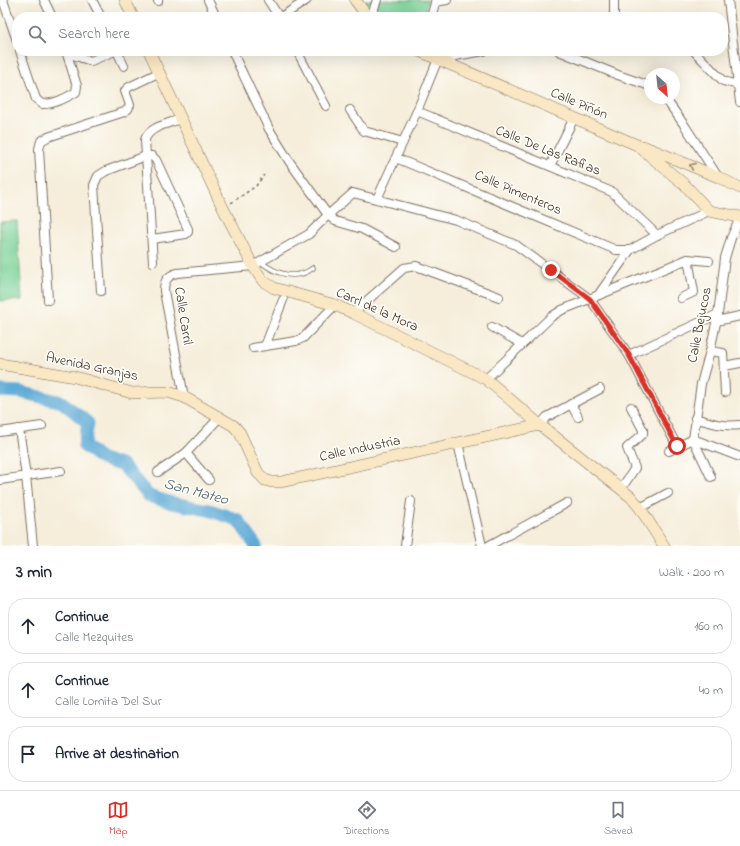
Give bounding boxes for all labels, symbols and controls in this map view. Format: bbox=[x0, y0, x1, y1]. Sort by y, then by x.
search box bbox=[12, 12, 728, 56]
icon: search bbox=[26, 23, 48, 45]
text: Search here bbox=[58, 23, 130, 45]
north arrow bbox=[644, 68, 680, 104]
street label: Calle Piñón bbox=[547, 82, 611, 126]
street label: Calle De Las Rafias bbox=[492, 120, 604, 182]
one-way arrow bbox=[688, 163, 696, 171]
street label: Calle Pimenteros bbox=[471, 165, 565, 221]
route end bbox=[542, 261, 560, 279]
street label: Carrl de la Mora bbox=[332, 282, 422, 338]
street label: Calle Carril bbox=[168, 285, 198, 347]
street label: Calle Bejucos bbox=[682, 285, 718, 365]
street label: Avenida Granjas bbox=[44, 347, 140, 387]
street label: Calle Industria bbox=[318, 430, 402, 468]
route start bbox=[668, 437, 686, 455]
water label: San Mateo bbox=[161, 473, 232, 511]
text: 3 min bbox=[16, 560, 52, 585]
text: Walk · 200 m bbox=[659, 563, 724, 582]
text: Continue bbox=[55, 606, 109, 628]
icon: ahead bbox=[17, 615, 39, 637]
text: 160 m bbox=[694, 617, 723, 636]
text: Calle Mezquites bbox=[55, 628, 134, 647]
text: Continue bbox=[55, 670, 109, 692]
icon: ahead bbox=[17, 679, 39, 701]
text: 40 m bbox=[699, 681, 723, 700]
text: Calle Lomita Del Sur bbox=[55, 692, 162, 711]
icon: arrive bbox=[17, 743, 39, 765]
text: Arrive at destination bbox=[55, 743, 179, 765]
tab: Map bbox=[107, 799, 129, 839]
tab: Directions bbox=[344, 799, 390, 839]
tab: Saved bbox=[604, 799, 633, 839]

